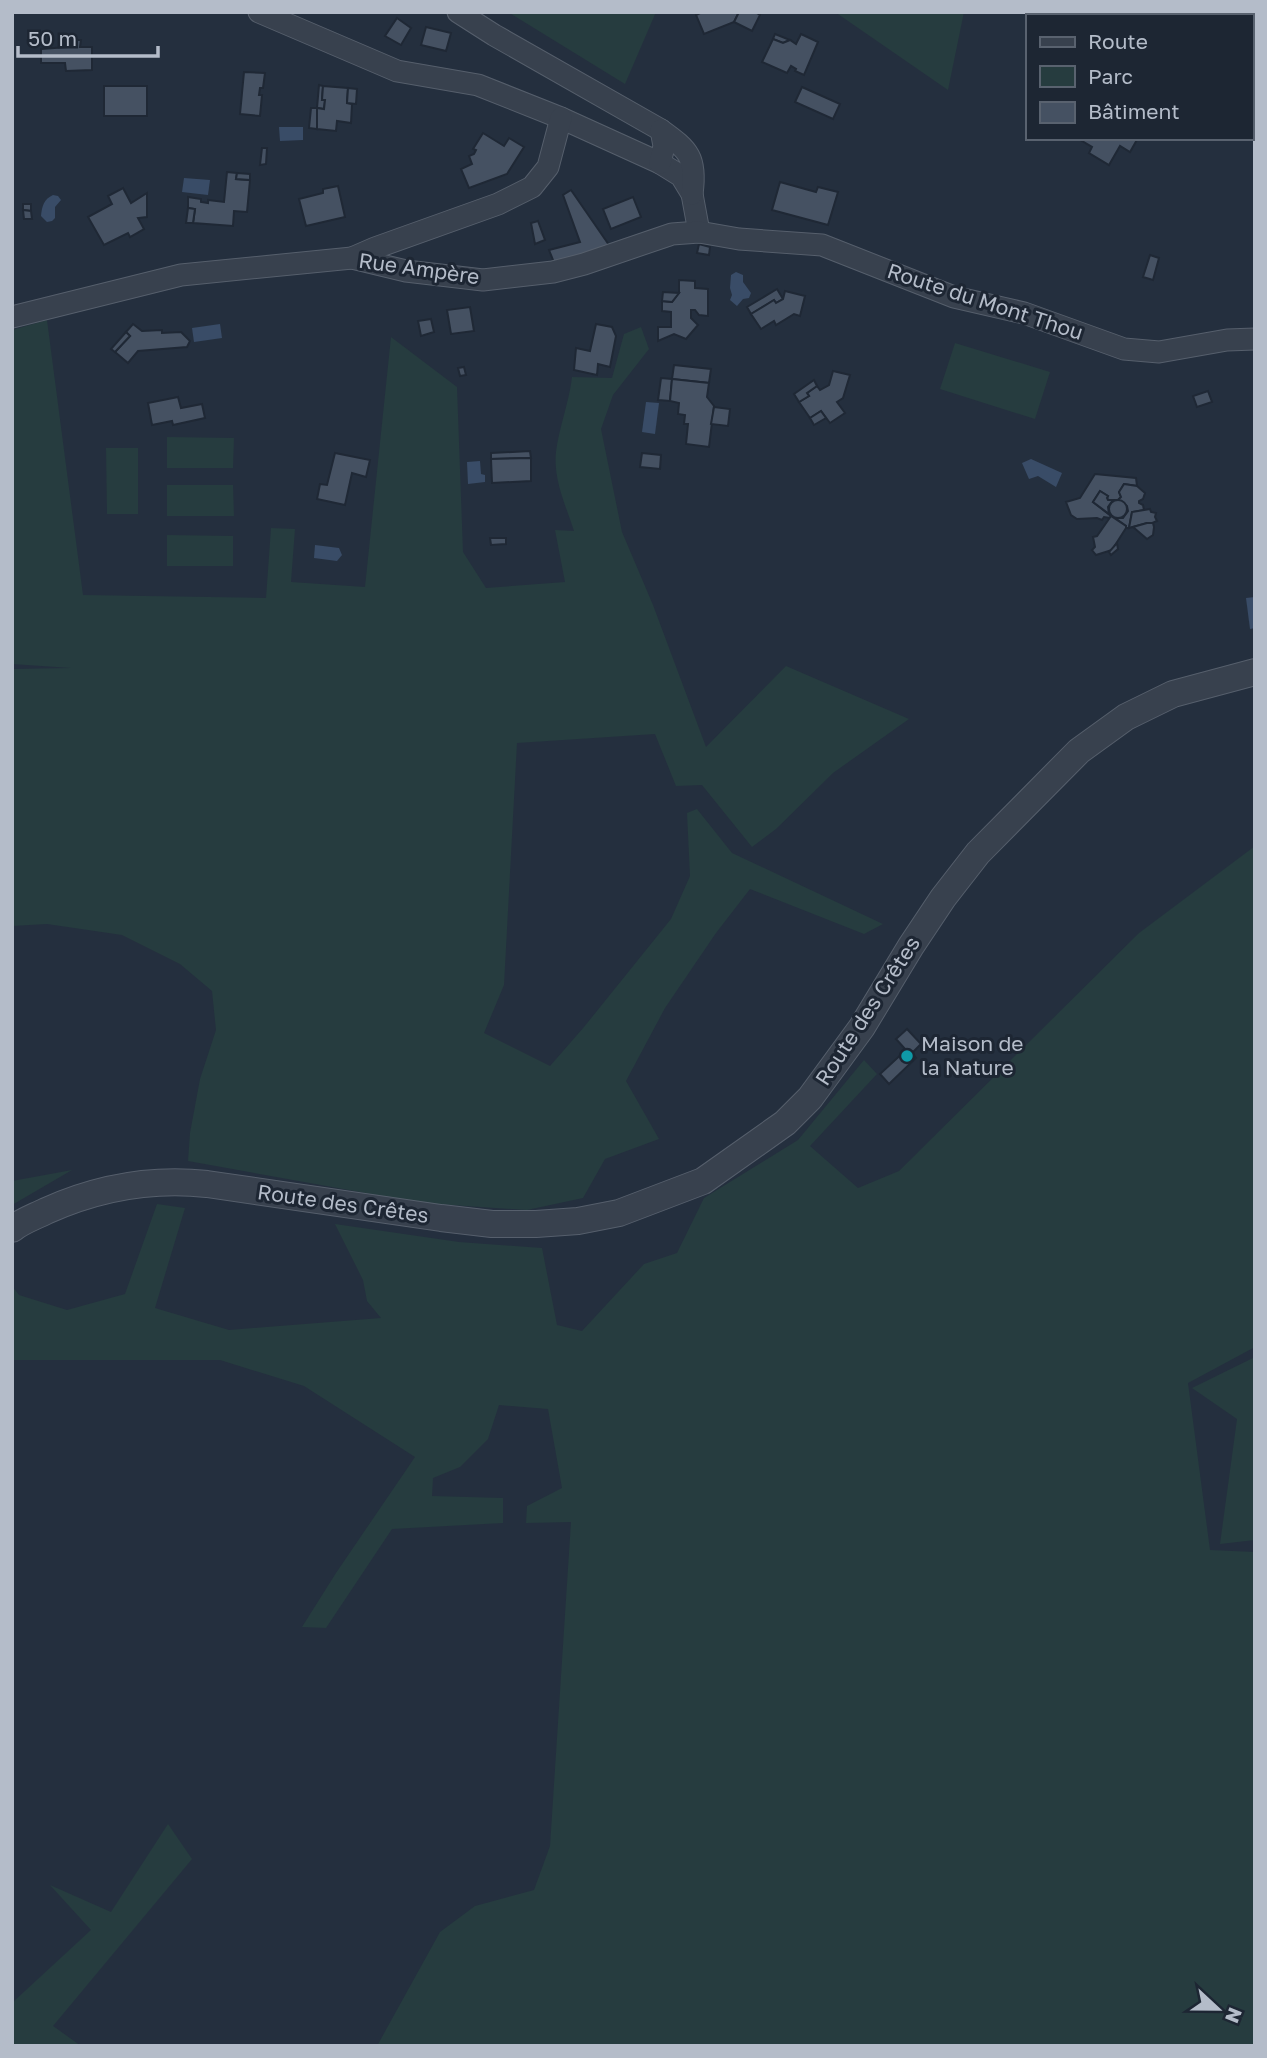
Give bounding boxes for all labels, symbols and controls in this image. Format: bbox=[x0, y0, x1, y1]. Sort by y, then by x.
scale bar bbox=[18, 14, 158, 58]
legend bbox=[1026, 14, 1253, 140]
text: 50 m bbox=[28, 25, 77, 51]
text: Route bbox=[1088, 28, 1148, 54]
text: Parc bbox=[1088, 63, 1133, 89]
text: Bâtiment bbox=[1088, 98, 1180, 124]
street label: Rue Ampère bbox=[357, 247, 481, 289]
street label: Route du Mont Thou bbox=[884, 257, 1086, 345]
street label: Route des Crêtes bbox=[809, 931, 925, 1090]
place label: Maison de la Nature bbox=[921, 1030, 1024, 1080]
marker: Maison de la Nature bbox=[899, 1048, 915, 1064]
street label: Route des Crêtes bbox=[256, 1178, 431, 1228]
north arrow bbox=[1183, 1974, 1253, 2044]
text: N bbox=[1221, 2005, 1248, 2027]

